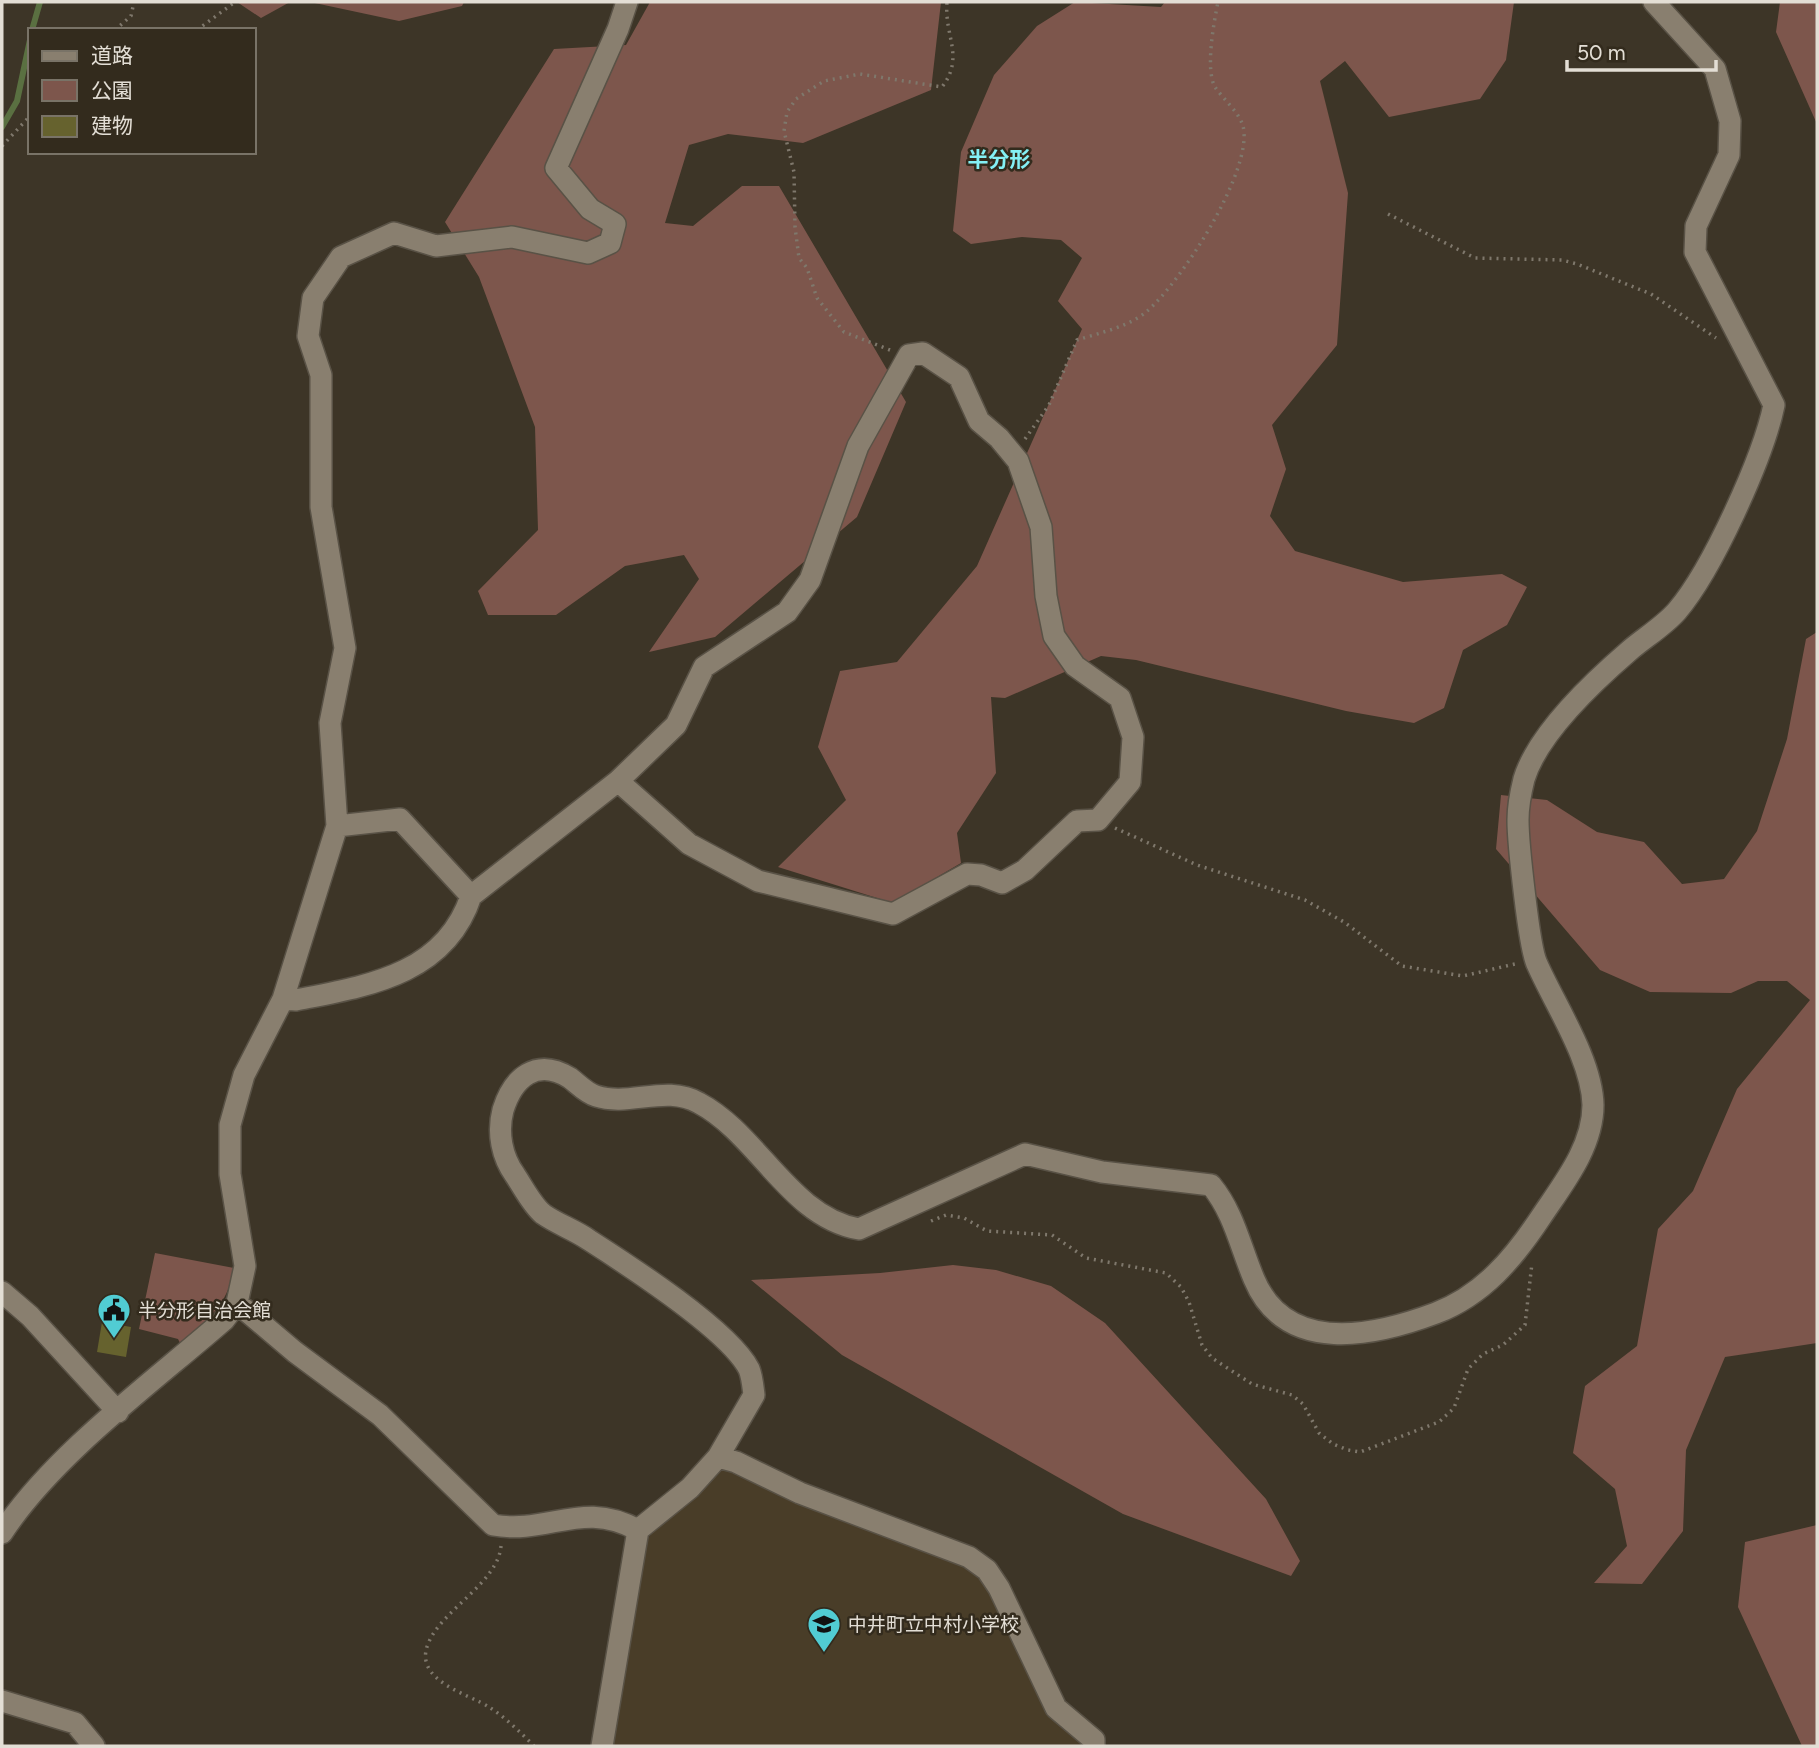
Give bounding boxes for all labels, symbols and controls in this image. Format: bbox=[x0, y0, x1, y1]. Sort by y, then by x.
legend bbox=[28, 28, 256, 154]
scale bar bbox=[1567, 28, 1716, 72]
text: 50 m bbox=[1577, 40, 1626, 65]
text: 道路 bbox=[91, 43, 133, 68]
text: 公園 bbox=[91, 78, 133, 103]
text: 建物 bbox=[91, 113, 133, 138]
district label: 半分形 bbox=[968, 147, 1031, 172]
public building icon: 半分形自治会館 bbox=[95, 1291, 133, 1340]
place label: 半分形自治会館 bbox=[138, 1299, 271, 1322]
school or university icon: 中井町立中村小学校 bbox=[805, 1605, 843, 1654]
place label: 中井町立中村小学校 bbox=[848, 1613, 1019, 1636]

